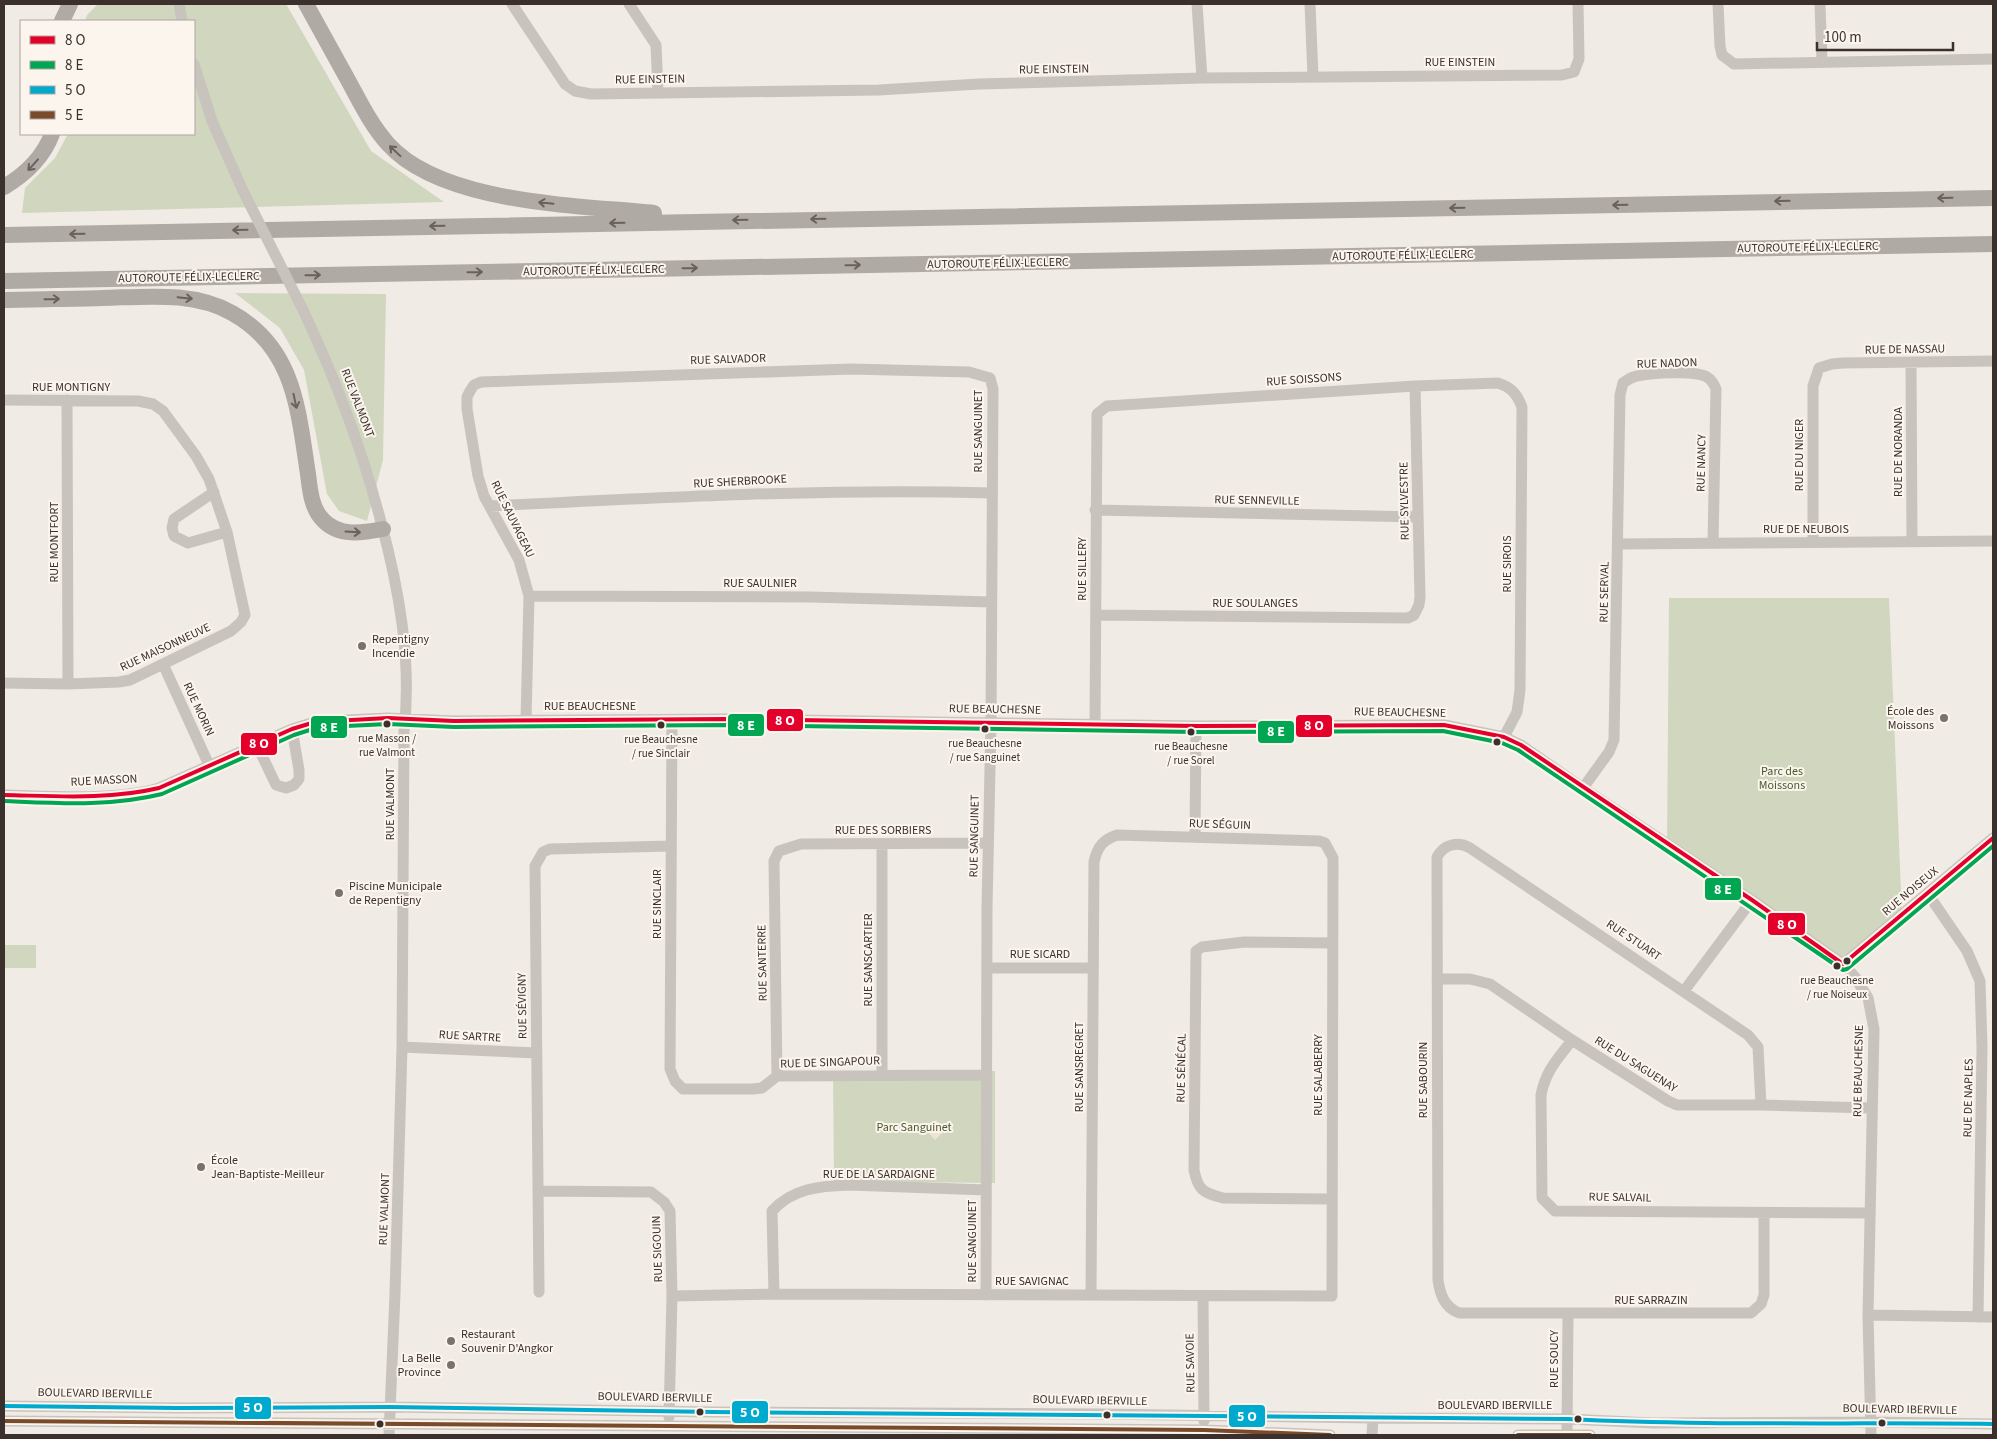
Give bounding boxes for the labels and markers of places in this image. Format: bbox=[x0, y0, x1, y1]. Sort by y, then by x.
place label: Repentigny Incendie bbox=[372, 631, 429, 662]
marker: Repentigny Incendie bbox=[356, 640, 368, 652]
place label: École des Moissons bbox=[1887, 703, 1934, 734]
marker: École des Moissons bbox=[1938, 712, 1950, 724]
marker: rue Masson / rue Valmont bbox=[382, 719, 392, 729]
marker: rue Beauchesne / rue Sinclair bbox=[656, 720, 666, 730]
marker: rue Beauchesne / rue Sanguinet bbox=[980, 724, 990, 734]
marker: rue Beauchesne / rue Sorel bbox=[1186, 727, 1196, 737]
place label: rue Masson / rue Valmont bbox=[358, 731, 416, 760]
place label: rue Beauchesne / rue Sinclair bbox=[624, 732, 698, 761]
place label: rue Beauchesne / rue Sanguinet bbox=[948, 736, 1022, 765]
unlabelled marker bbox=[1492, 737, 1502, 747]
place label: rue Beauchesne / rue Sorel bbox=[1154, 739, 1228, 768]
place label: Piscine Municipale de Repentigny bbox=[349, 878, 442, 909]
marker: Piscine Municipale de Repentigny bbox=[333, 887, 345, 899]
unlabelled marker bbox=[1842, 956, 1852, 966]
marker: rue Beauchesne / rue Noiseux bbox=[1832, 961, 1842, 971]
place label: rue Beauchesne / rue Noiseux bbox=[1800, 973, 1874, 1002]
place label: École Jean-Baptiste-Meilleur bbox=[211, 1152, 325, 1183]
marker: École Jean-Baptiste-Meilleur bbox=[195, 1161, 207, 1173]
place label: Restaurant Souvenir D'Angkor bbox=[461, 1326, 554, 1357]
marker: Restaurant Souvenir D'Angkor bbox=[445, 1335, 457, 1347]
place label: La Belle Province bbox=[397, 1350, 441, 1381]
marker: La Belle Province bbox=[445, 1359, 457, 1371]
unlabelled marker bbox=[695, 1407, 705, 1417]
unlabelled marker bbox=[1102, 1410, 1112, 1420]
unlabelled marker bbox=[1573, 1414, 1583, 1424]
unlabelled marker bbox=[1877, 1418, 1887, 1428]
unlabelled marker bbox=[375, 1419, 385, 1429]

